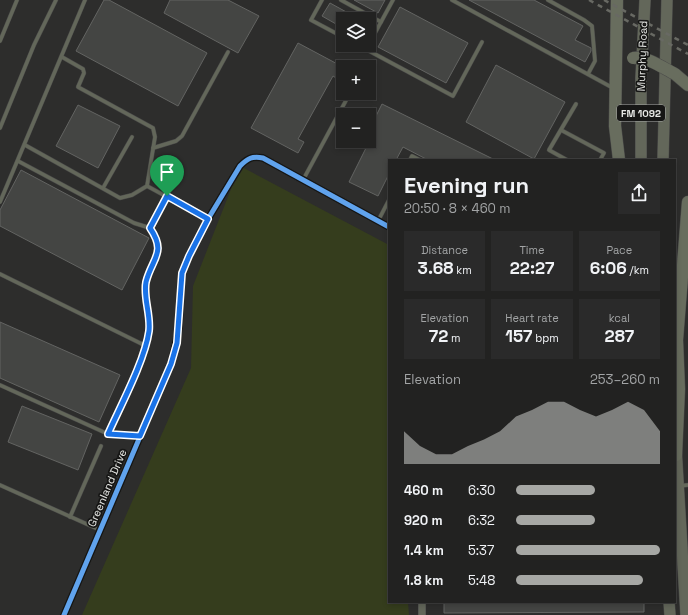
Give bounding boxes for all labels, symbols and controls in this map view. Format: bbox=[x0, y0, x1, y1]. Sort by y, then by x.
map controls bbox=[336, 12, 376, 148]
button: layers bbox=[336, 12, 376, 52]
street label: Murphy Road bbox=[634, 20, 650, 92]
button: + bbox=[336, 60, 376, 100]
road number: FM 1092 bbox=[617, 105, 665, 121]
button: − bbox=[336, 108, 376, 148]
pin bbox=[150, 155, 184, 196]
icon: arrive bbox=[156, 161, 178, 183]
text: Evening run bbox=[404, 171, 529, 199]
button: share bbox=[618, 172, 660, 214]
text: 20:50 · 8 × 460 m bbox=[404, 200, 510, 217]
text: Distance bbox=[421, 243, 468, 257]
text: Time bbox=[519, 243, 545, 257]
text: Pace bbox=[606, 243, 632, 257]
text: 3.68 bbox=[418, 257, 454, 279]
text: 22:27 bbox=[510, 257, 554, 279]
text: 6:06 bbox=[590, 257, 627, 279]
text: km bbox=[454, 263, 472, 277]
text: /km bbox=[627, 263, 649, 277]
text: Elevation bbox=[421, 311, 469, 325]
text: Heart rate bbox=[505, 311, 559, 325]
text: kcal bbox=[609, 311, 630, 325]
text: 72 bbox=[429, 325, 448, 347]
text: 157 bbox=[505, 325, 532, 347]
text: 287 bbox=[605, 325, 634, 347]
text: m bbox=[448, 331, 461, 345]
text: bpm bbox=[532, 331, 559, 345]
text: Elevation bbox=[404, 371, 461, 388]
text: 253–260 m bbox=[590, 371, 660, 388]
street label: Greenland Drive bbox=[84, 447, 130, 529]
text: 460 m bbox=[404, 482, 443, 499]
text: 6:30 bbox=[468, 482, 495, 499]
text: 920 m bbox=[404, 512, 443, 529]
text: 6:32 bbox=[468, 512, 495, 529]
text: 1.4 km bbox=[404, 542, 444, 559]
text: 5:37 bbox=[468, 542, 494, 559]
text: 1.8 km bbox=[404, 572, 443, 589]
text: 5:48 bbox=[468, 572, 495, 589]

